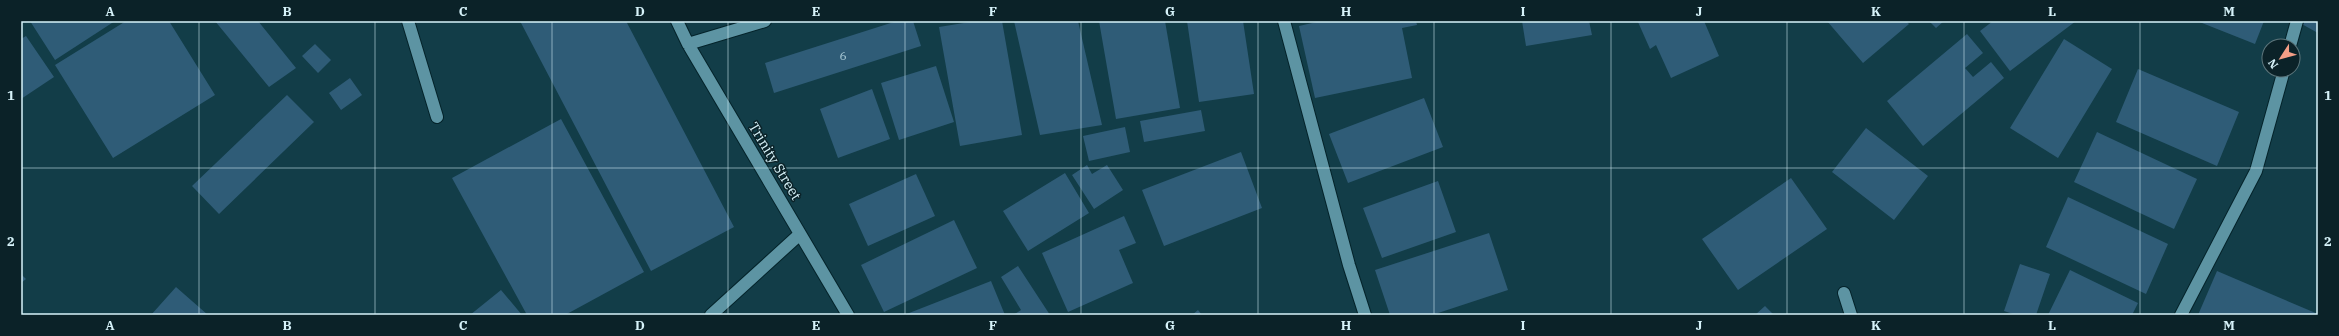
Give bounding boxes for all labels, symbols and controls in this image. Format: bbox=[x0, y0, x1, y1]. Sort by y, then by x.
text: A bbox=[105, 3, 115, 20]
text: B bbox=[282, 3, 292, 20]
text: C bbox=[459, 3, 468, 20]
text: D bbox=[635, 3, 645, 20]
text: E bbox=[812, 3, 820, 20]
text: F bbox=[989, 3, 997, 20]
text: G bbox=[1165, 3, 1175, 20]
text: H bbox=[1341, 3, 1352, 20]
text: I bbox=[1521, 3, 1526, 20]
text: J bbox=[1696, 3, 1703, 20]
text: K bbox=[1871, 3, 1881, 20]
text: L bbox=[2048, 3, 2056, 20]
text: M bbox=[2223, 3, 2235, 20]
north arrow bbox=[2261, 38, 2301, 78]
house number: 6 bbox=[839, 48, 847, 63]
text: N bbox=[2265, 56, 2281, 72]
text: 1 bbox=[7, 87, 15, 104]
text: 1 bbox=[2324, 87, 2332, 104]
street label: Trinity Street bbox=[745, 119, 805, 203]
text: 2 bbox=[7, 233, 15, 250]
text: 2 bbox=[2324, 233, 2332, 250]
text: A bbox=[105, 317, 115, 334]
text: B bbox=[282, 317, 292, 334]
text: C bbox=[459, 317, 468, 334]
text: D bbox=[635, 317, 645, 334]
text: E bbox=[812, 317, 820, 334]
text: F bbox=[989, 317, 997, 334]
text: G bbox=[1165, 317, 1175, 334]
text: H bbox=[1341, 317, 1352, 334]
text: I bbox=[1521, 317, 1526, 334]
text: J bbox=[1696, 317, 1703, 334]
text: K bbox=[1871, 317, 1881, 334]
text: L bbox=[2048, 317, 2056, 334]
text: M bbox=[2223, 317, 2235, 334]

